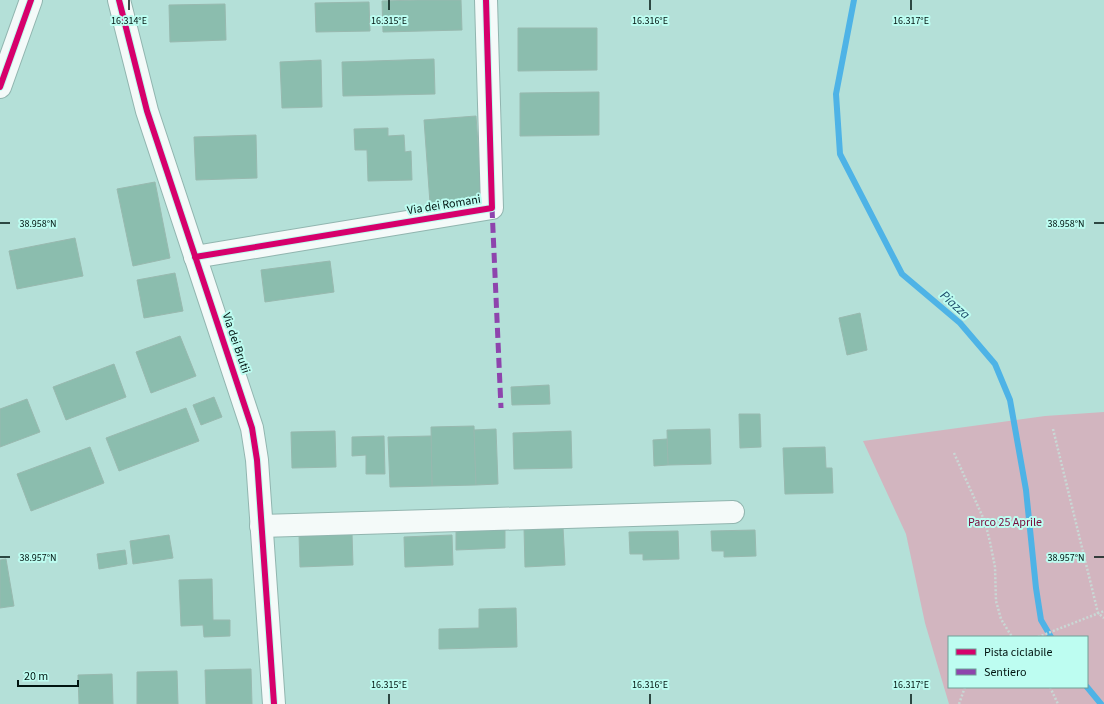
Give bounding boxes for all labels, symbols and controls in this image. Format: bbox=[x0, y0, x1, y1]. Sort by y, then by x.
text: 16.314°E bbox=[111, 14, 147, 28]
text: 16.315°E bbox=[371, 14, 407, 28]
text: 16.316°E bbox=[632, 14, 668, 28]
text: 16.317°E bbox=[893, 14, 929, 28]
street label: Via dei Romani bbox=[406, 191, 482, 219]
text: 38.958°N bbox=[19, 217, 57, 231]
text: 38.958°N bbox=[1047, 217, 1085, 231]
water label: Piazza bbox=[936, 287, 974, 323]
street label: Via dei Brutii bbox=[218, 310, 254, 376]
park label: Parco 25 Aprile bbox=[968, 514, 1042, 531]
text: 38.957°N bbox=[19, 551, 57, 565]
text: 38.957°N bbox=[1047, 551, 1085, 565]
legend bbox=[948, 636, 1088, 688]
text: Pista ciclabile bbox=[984, 644, 1052, 661]
scale bar bbox=[18, 662, 78, 688]
text: Sentiero bbox=[984, 664, 1026, 681]
text: 20 m bbox=[24, 668, 48, 685]
text: 16.315°E bbox=[371, 678, 407, 692]
text: 16.316°E bbox=[632, 678, 668, 692]
text: 16.317°E bbox=[893, 678, 929, 692]

